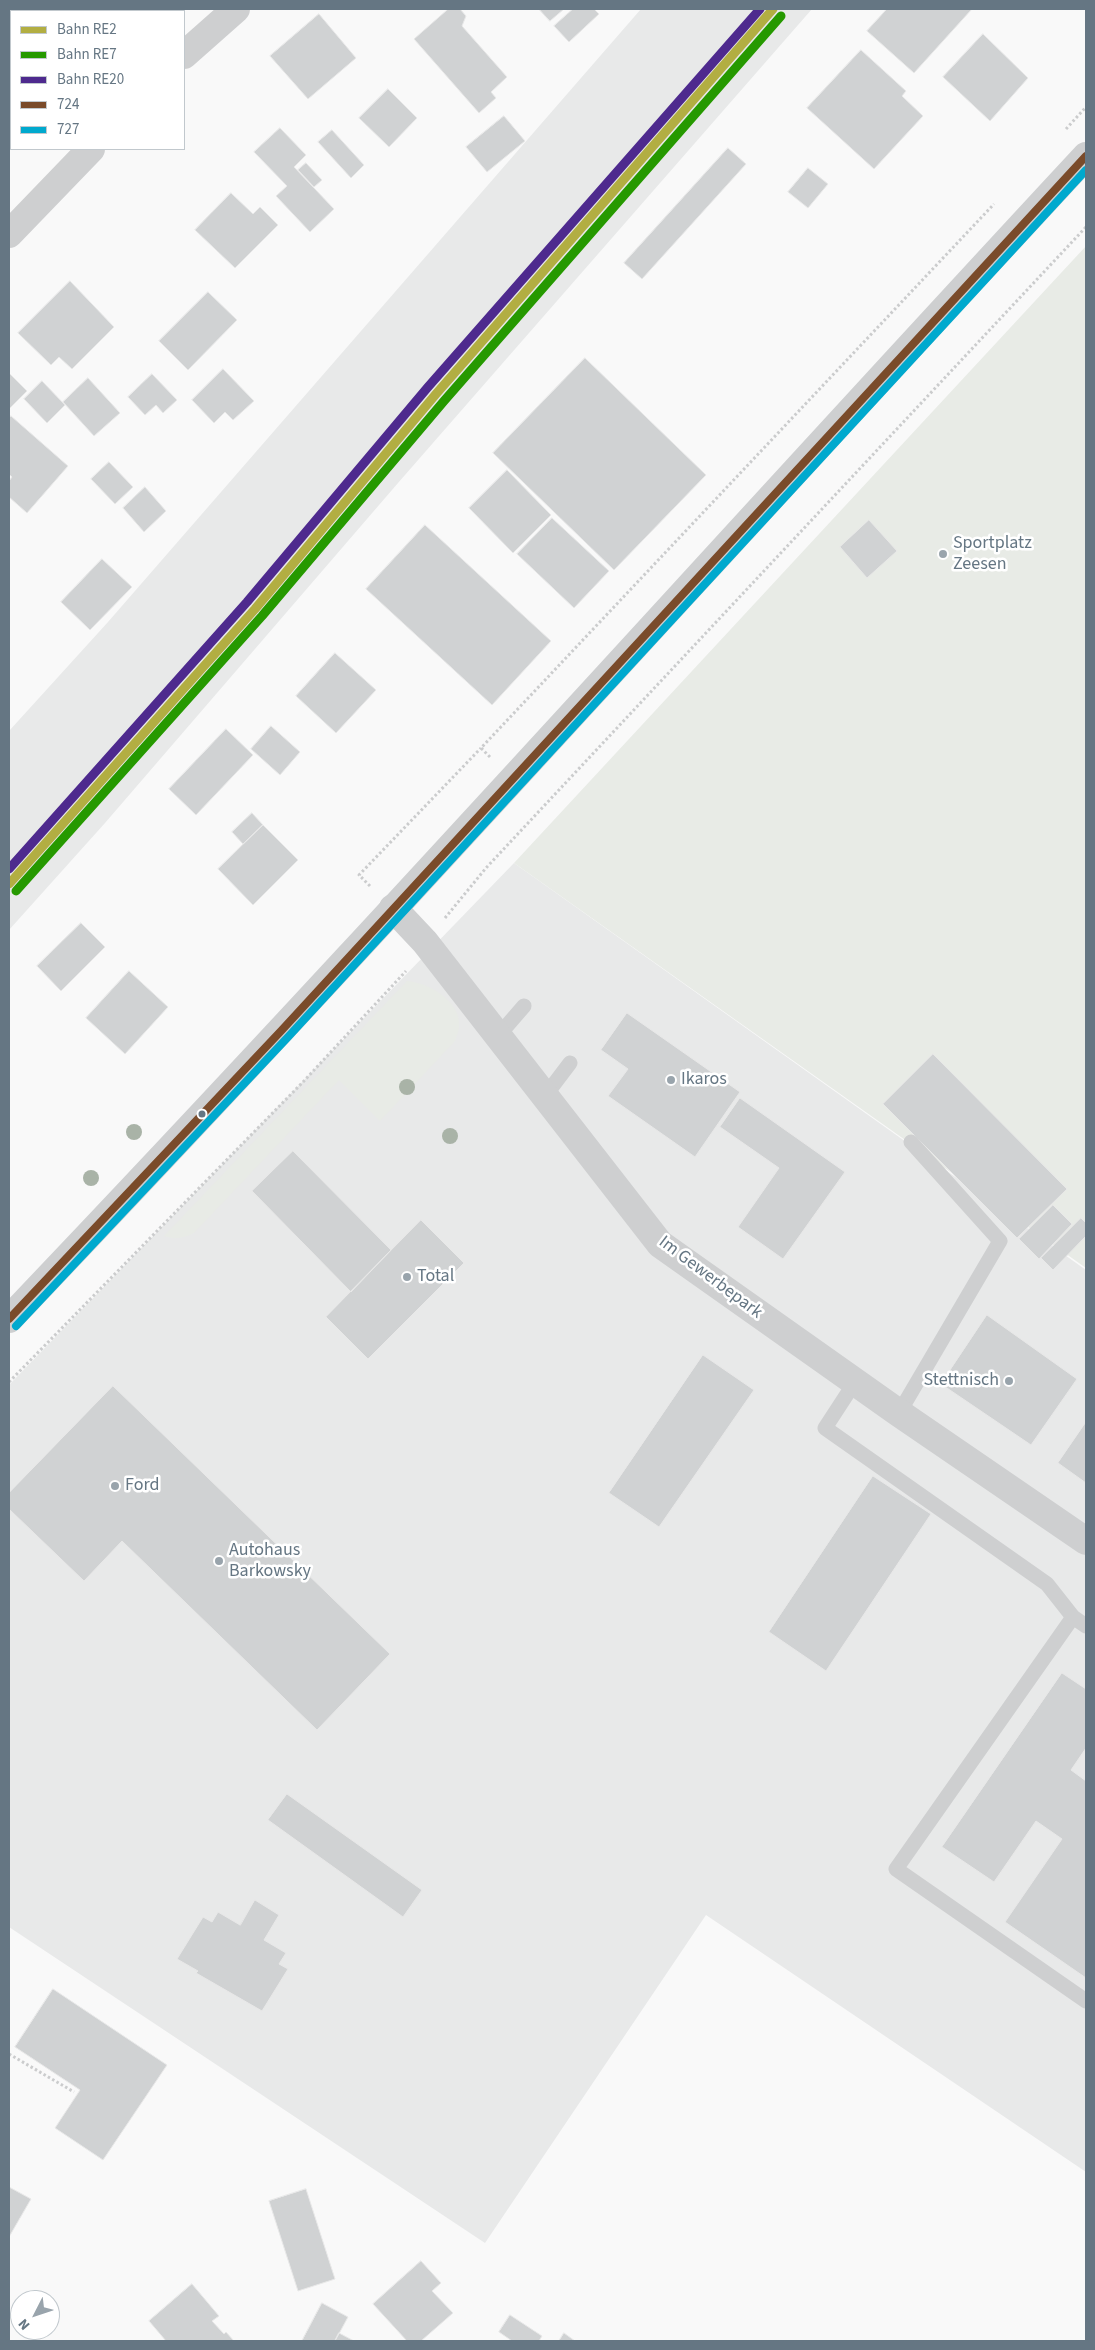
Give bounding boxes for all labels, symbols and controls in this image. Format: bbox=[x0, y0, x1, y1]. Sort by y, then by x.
legend bbox=[10, 10, 185, 150]
text: Bahn RE2 bbox=[57, 19, 117, 40]
text: Bahn RE7 bbox=[57, 44, 117, 65]
text: Bahn RE20 bbox=[57, 69, 124, 90]
text: 724 bbox=[57, 94, 79, 115]
text: 727 bbox=[57, 119, 79, 140]
place label: Sportplatz Zeesen bbox=[953, 533, 1032, 576]
marker: Sportplatz Zeesen bbox=[937, 548, 949, 560]
place label: Ikaros bbox=[681, 1069, 727, 1091]
marker: Ikaros bbox=[665, 1074, 677, 1086]
unlabelled marker bbox=[197, 1109, 207, 1119]
street label: Im Gewerbepark bbox=[654, 1232, 766, 1324]
place label: Total bbox=[417, 1266, 454, 1288]
marker: Total bbox=[401, 1271, 413, 1283]
place label: Stettnisch bbox=[924, 1370, 999, 1392]
marker: Stettnisch bbox=[1003, 1375, 1015, 1387]
place label: Ford bbox=[125, 1475, 159, 1497]
marker: Ford bbox=[109, 1480, 121, 1492]
place label: Autohaus Barkowsky bbox=[229, 1540, 311, 1582]
marker: Autohaus Barkowsky bbox=[213, 1555, 225, 1567]
north arrow bbox=[10, 2290, 60, 2340]
text: N bbox=[14, 2314, 35, 2334]

